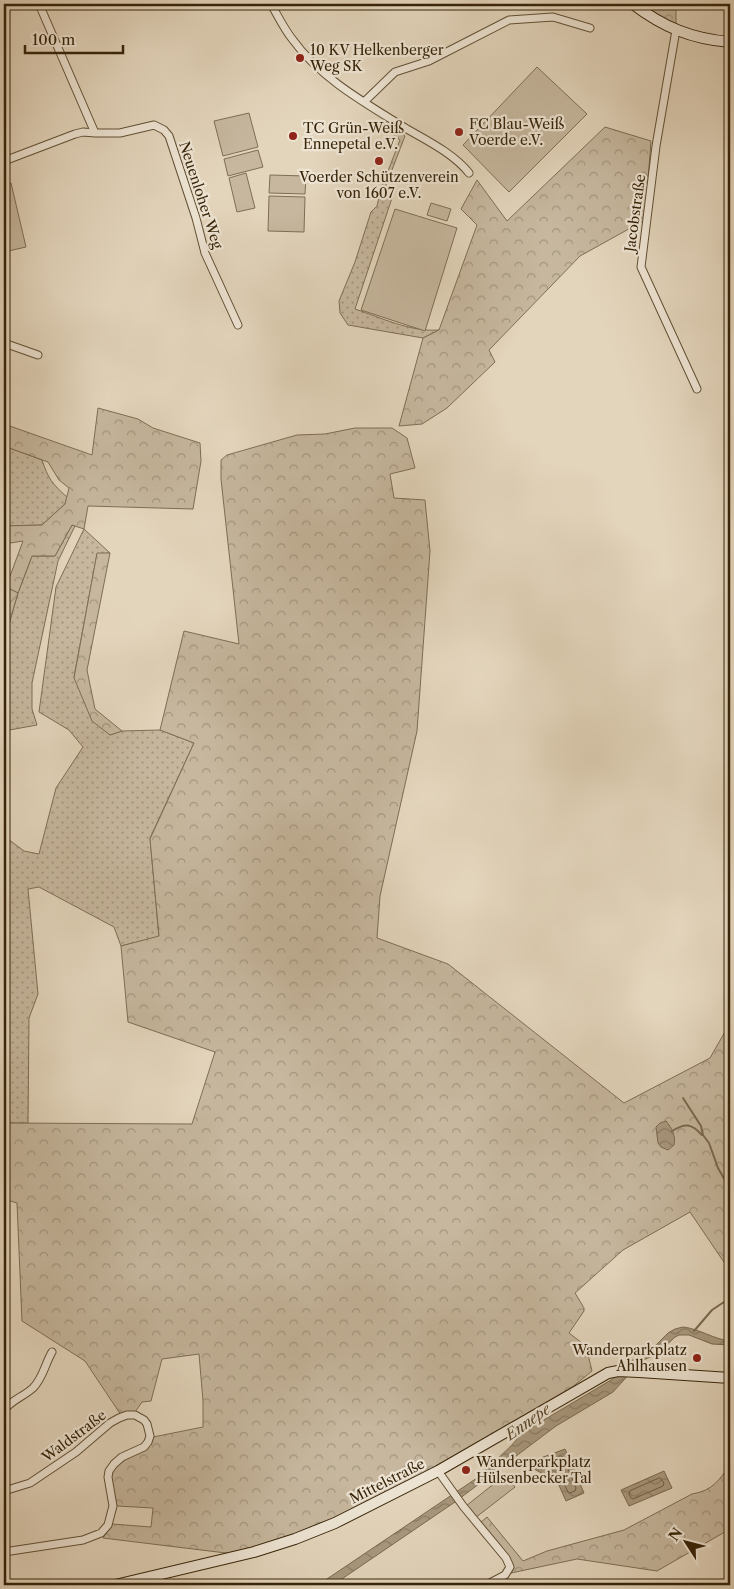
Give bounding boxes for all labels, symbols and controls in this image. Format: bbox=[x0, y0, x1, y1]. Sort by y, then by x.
scale bar bbox=[25, 22, 122, 54]
text: 100 m bbox=[32, 30, 75, 49]
place label: 10 KV Helkenberger Weg SK bbox=[309, 41, 444, 75]
marker: 10 KV Helkenberger Weg SK bbox=[294, 52, 306, 64]
place label: FC Blau-Weiß Voerde e.V. bbox=[468, 115, 564, 149]
place label: TC Grün-Weiß Ennepetal e.V. bbox=[303, 119, 404, 153]
marker: FC Blau-Weiß Voerde e.V. bbox=[453, 126, 465, 138]
marker: TC Grün-Weiß Ennepetal e.V. bbox=[287, 130, 299, 142]
street label: Neuenloher Weg bbox=[175, 139, 227, 252]
marker: Voerder Schützenverein von 1607 e.V. bbox=[373, 155, 385, 167]
place label: Voerder Schützenverein von 1607 e.V. bbox=[298, 168, 459, 202]
street label: Jacobstraße bbox=[620, 173, 649, 255]
place label: Wanderparkplatz Ahlhausen bbox=[571, 1341, 687, 1375]
marker: Wanderparkplatz Ahlhausen bbox=[691, 1352, 703, 1364]
water label: Ennepe bbox=[501, 1399, 555, 1444]
street label: Waldstraße bbox=[37, 1406, 110, 1467]
place label: Wanderparkplatz Hülsenbecker Tal bbox=[475, 1453, 592, 1487]
street label: Mittelstraße bbox=[346, 1454, 428, 1508]
marker: Wanderparkplatz Hülsenbecker Tal bbox=[460, 1464, 472, 1476]
north arrow bbox=[662, 1516, 712, 1566]
text: N bbox=[665, 1524, 686, 1545]

